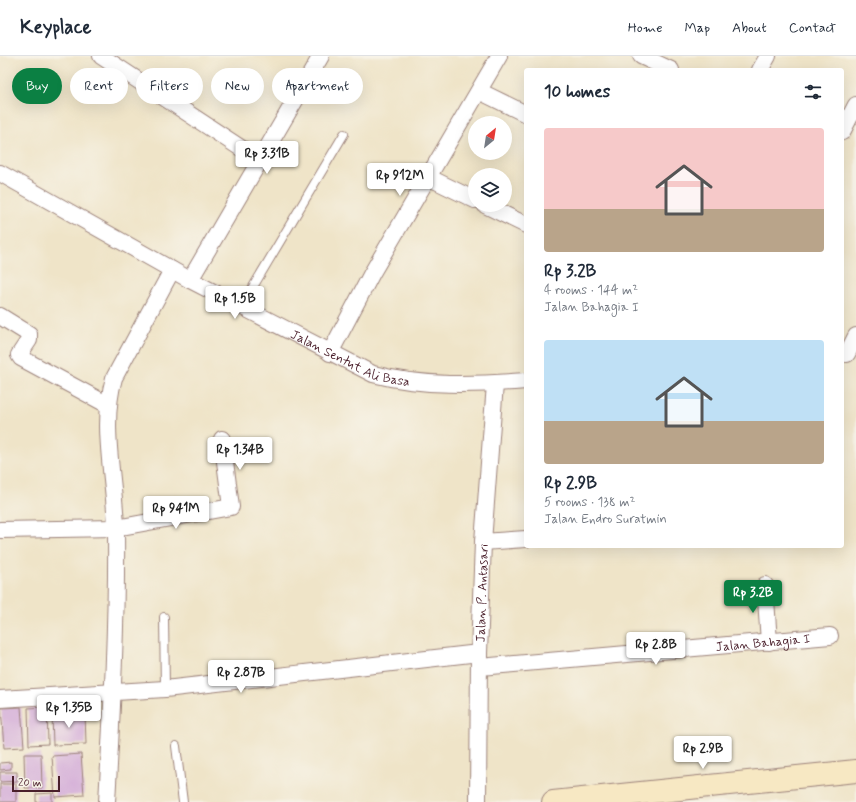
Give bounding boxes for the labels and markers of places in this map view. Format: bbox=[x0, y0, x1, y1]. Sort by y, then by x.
pin: Rp 3.31B bbox=[226, 141, 308, 175]
pin: Rp 912M bbox=[363, 163, 437, 197]
pin: Rp 1.5B bbox=[198, 286, 272, 320]
pin: Rp 1.34B bbox=[199, 437, 281, 471]
pin: Rp 941M bbox=[139, 496, 213, 530]
pin: Rp 3.2B bbox=[716, 580, 790, 614]
pin: Rp 2.8B bbox=[619, 632, 693, 666]
pin: Rp 2.87B bbox=[200, 660, 282, 694]
pin: Rp 1.35B bbox=[28, 695, 110, 729]
pin: Rp 2.9B bbox=[666, 736, 740, 770]

